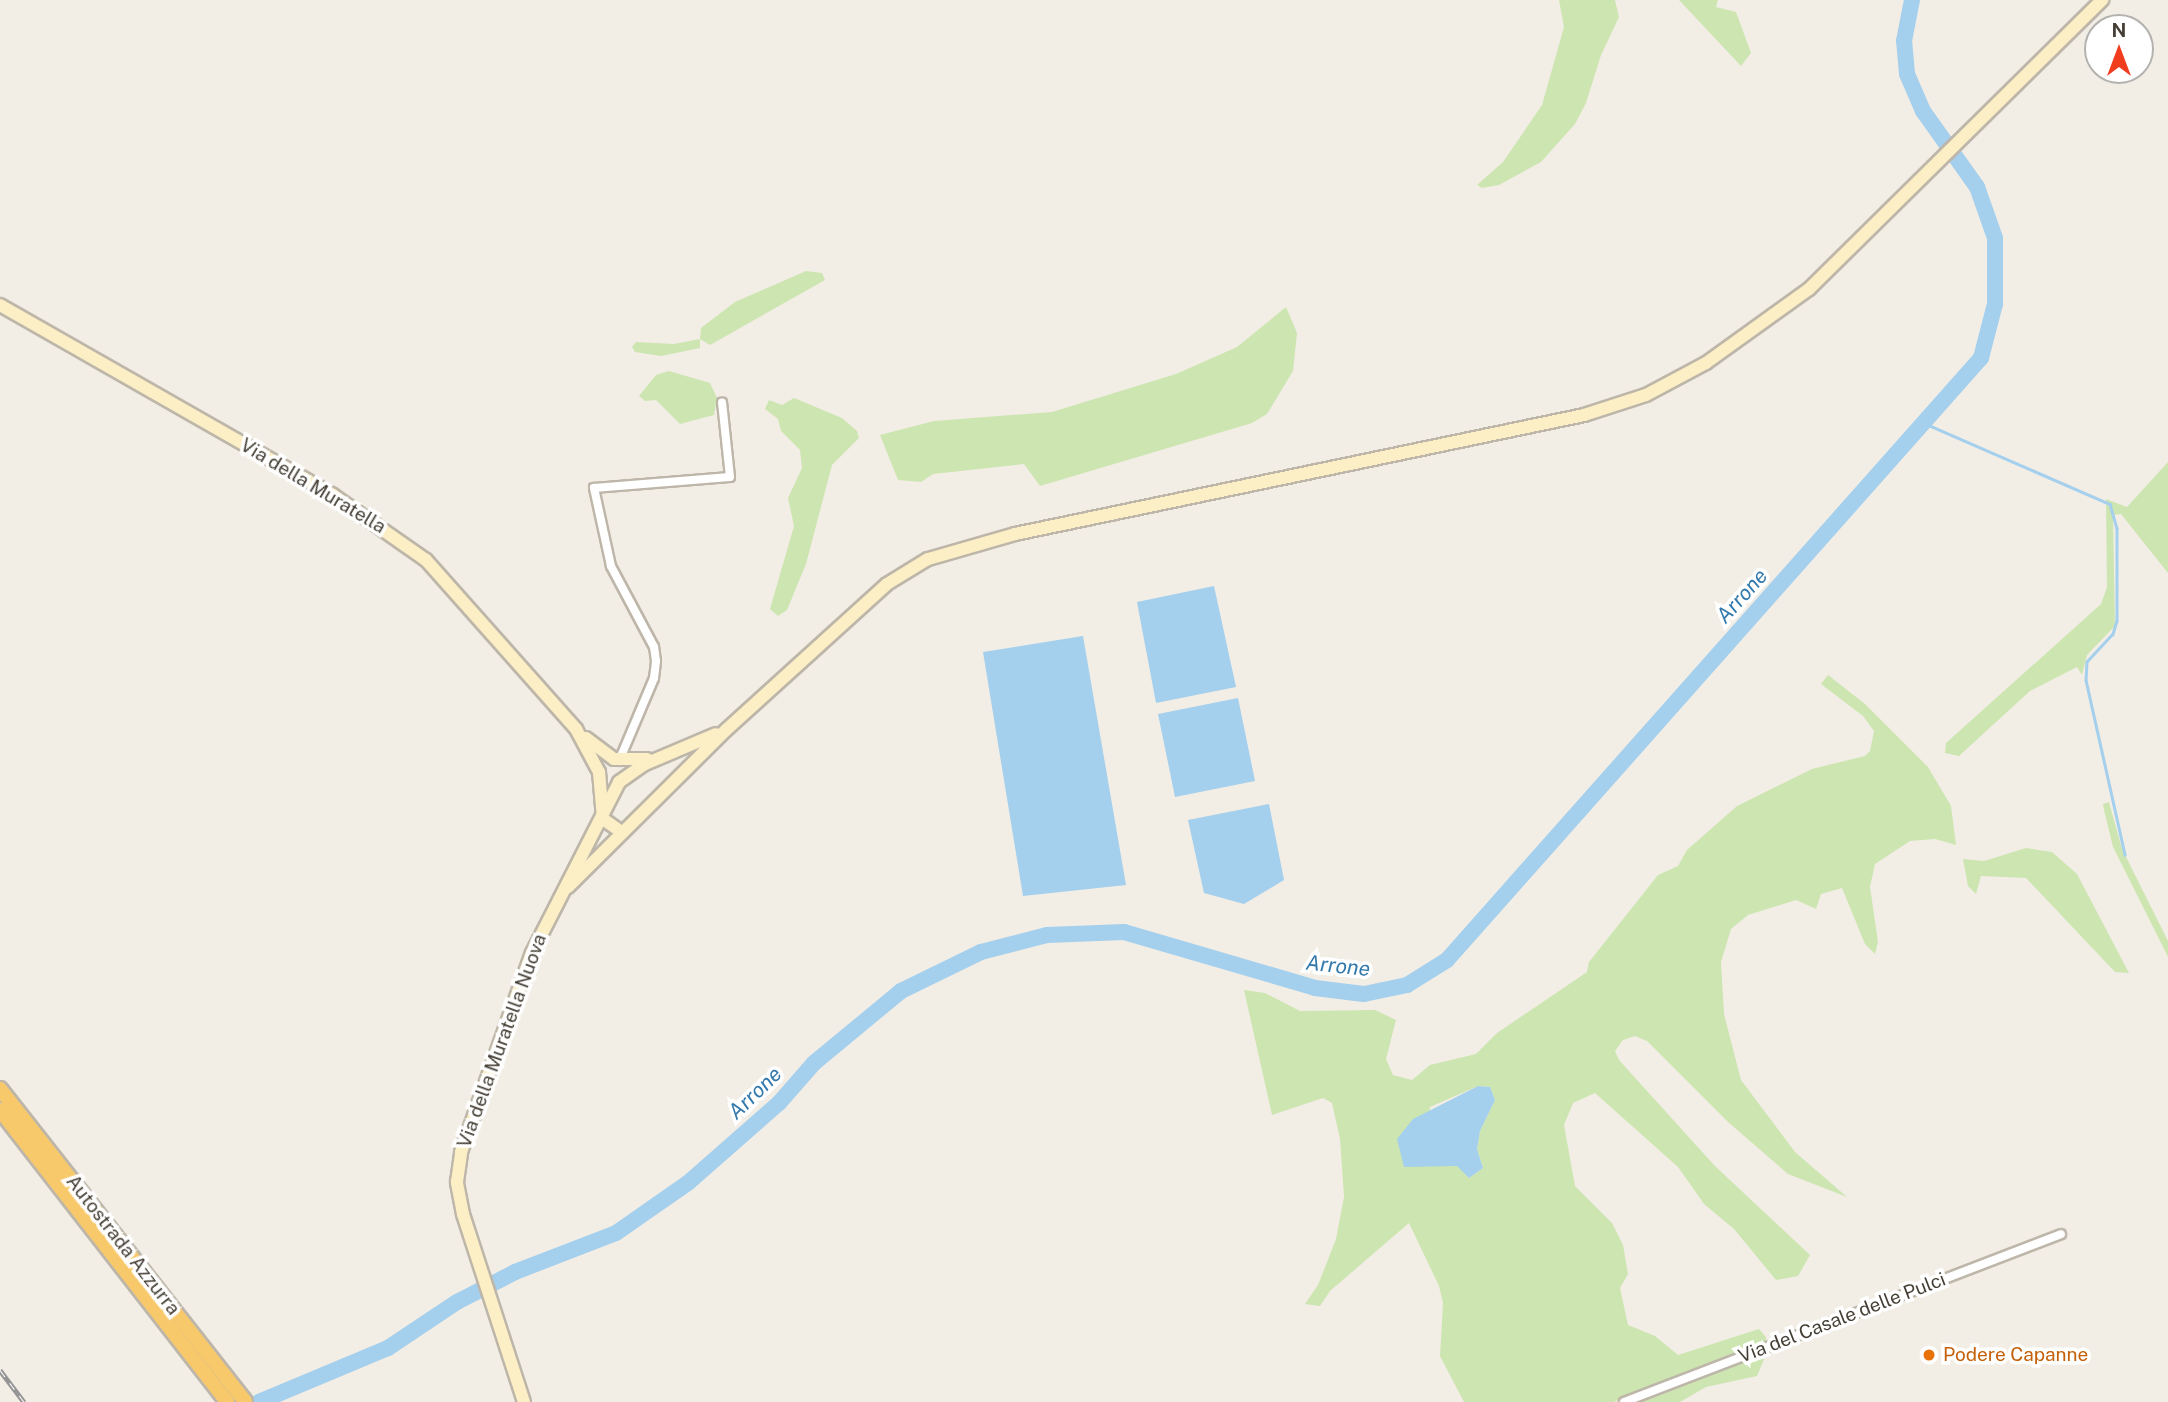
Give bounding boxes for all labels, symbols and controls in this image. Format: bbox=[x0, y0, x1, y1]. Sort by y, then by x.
north arrow bbox=[2084, 14, 2154, 84]
text: N bbox=[2112, 19, 2126, 41]
street label: Via della Muratella bbox=[236, 434, 390, 538]
water label: Arrone bbox=[1711, 564, 1773, 628]
street label: Via della Muratella Nuova bbox=[453, 931, 551, 1151]
water label: Arrone bbox=[1305, 950, 1371, 982]
water label: Arrone bbox=[723, 1062, 787, 1124]
street label: Autostrada Azzurra bbox=[61, 1171, 185, 1319]
street label: Via del Casale delle Pulci bbox=[1735, 1268, 1949, 1368]
place label: Podere Capanne bbox=[1943, 1344, 2088, 1366]
marker: Podere Capanne bbox=[1921, 1347, 1937, 1363]

